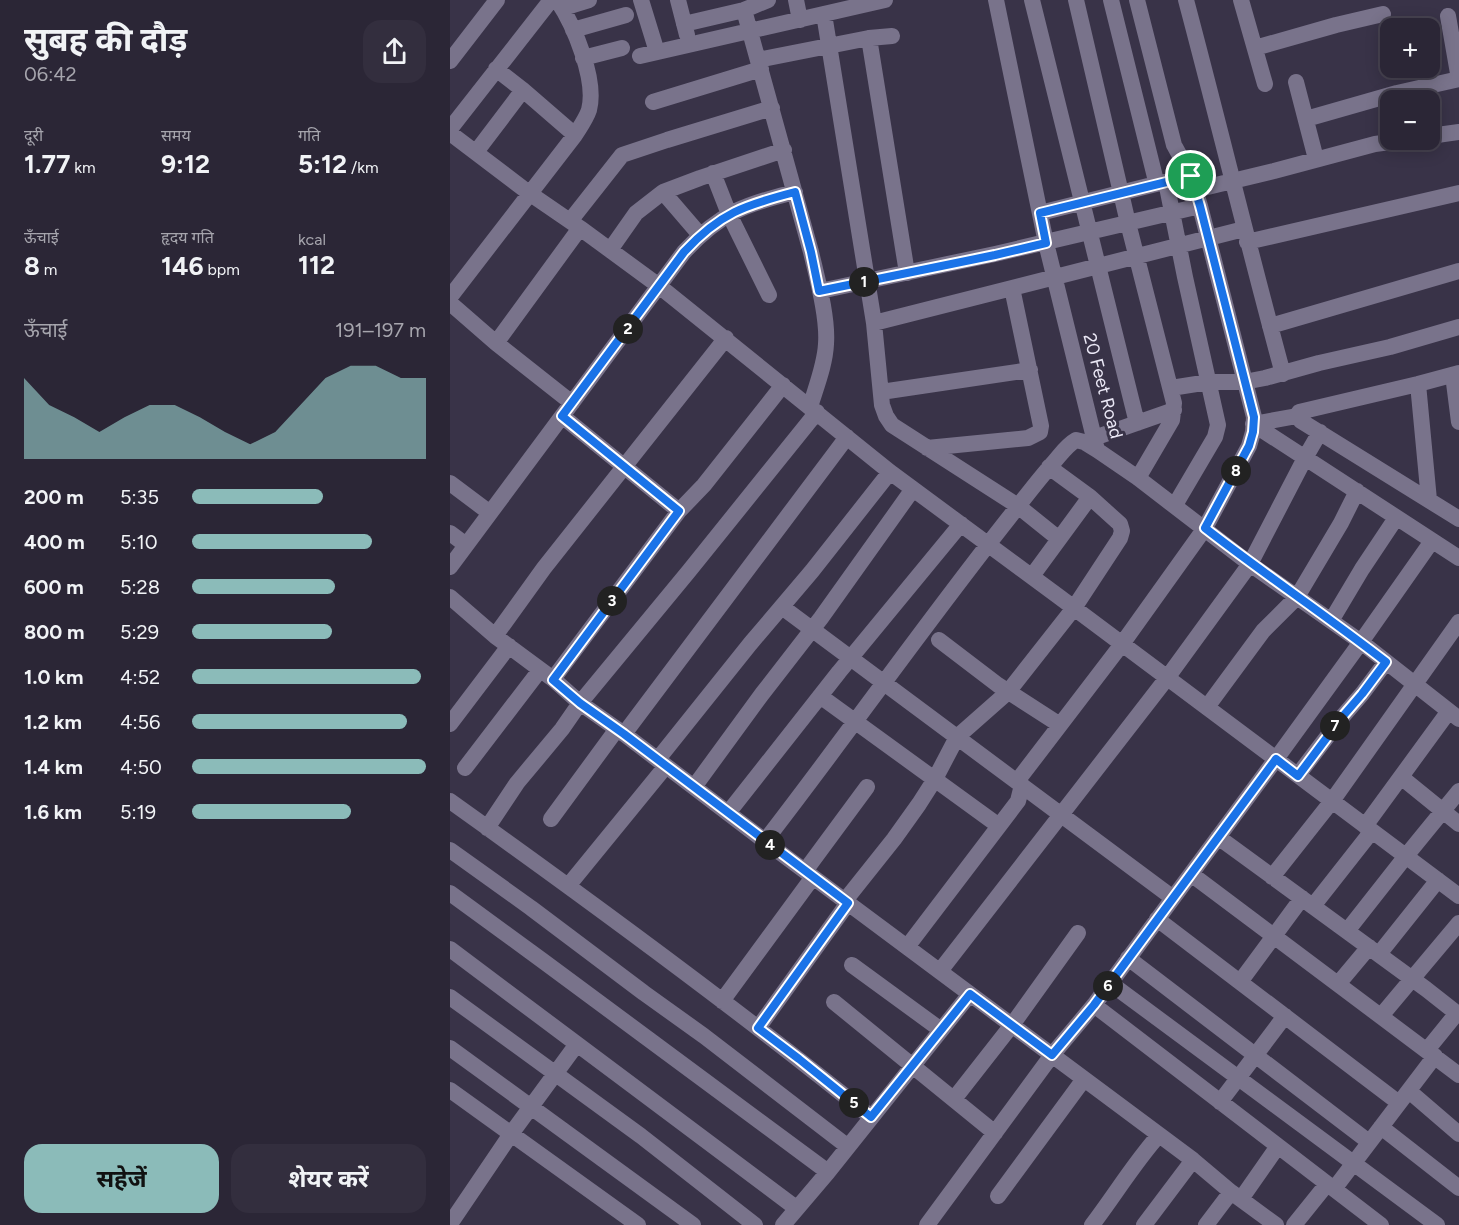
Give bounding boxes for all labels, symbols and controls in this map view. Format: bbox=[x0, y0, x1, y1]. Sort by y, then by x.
map controls bbox=[1380, 18, 1440, 150]
button: + bbox=[1380, 18, 1440, 78]
text: सुबह की दौड़ bbox=[24, 20, 187, 59]
button: share bbox=[363, 20, 426, 83]
text: 06:42 bbox=[24, 62, 77, 86]
button: − bbox=[1380, 90, 1440, 150]
text: दूरी bbox=[24, 126, 43, 145]
text: समय bbox=[161, 126, 191, 145]
text: गति bbox=[298, 126, 320, 145]
text: 1.77 bbox=[24, 148, 70, 180]
text: 9:12 bbox=[161, 148, 210, 180]
text: 5:12 bbox=[298, 148, 347, 180]
pin bbox=[1165, 150, 1216, 201]
text: km bbox=[70, 158, 96, 177]
text: /km bbox=[347, 158, 379, 177]
icon: arrive bbox=[1174, 159, 1207, 192]
text: ऊँचाई bbox=[24, 228, 59, 247]
text: हृदय गति bbox=[161, 228, 214, 247]
text: kcal bbox=[298, 230, 326, 249]
text: 112 bbox=[298, 249, 335, 281]
text: 8 bbox=[24, 250, 40, 282]
text: 146 bbox=[161, 250, 204, 282]
text: m bbox=[40, 260, 58, 279]
text: bpm bbox=[204, 260, 240, 279]
pin: 1 bbox=[849, 267, 879, 297]
text: 1 bbox=[861, 272, 867, 291]
pin: 2 bbox=[613, 314, 643, 344]
text: ऊँचाई bbox=[24, 318, 67, 342]
text: 191–197 m bbox=[335, 318, 426, 342]
text: 2 bbox=[623, 319, 633, 338]
street label: 20 Feet Road bbox=[1078, 331, 1128, 441]
pin: 8 bbox=[1221, 456, 1251, 486]
text: 8 bbox=[1231, 461, 1241, 480]
text: 200 m bbox=[24, 485, 84, 509]
text: 5:35 bbox=[120, 485, 159, 509]
text: 400 m bbox=[24, 530, 85, 554]
text: 5:10 bbox=[120, 530, 158, 554]
text: 600 m bbox=[24, 575, 84, 599]
text: 5:28 bbox=[120, 575, 160, 599]
pin: 3 bbox=[597, 586, 627, 616]
text: 3 bbox=[608, 591, 616, 610]
text: 800 m bbox=[24, 620, 84, 644]
text: 5:29 bbox=[120, 620, 159, 644]
text: 1.0 km bbox=[24, 665, 83, 689]
text: 4:52 bbox=[120, 665, 160, 689]
text: 1.2 km bbox=[24, 710, 82, 734]
text: 4:56 bbox=[120, 710, 160, 734]
pin: 7 bbox=[1320, 711, 1350, 741]
text: 7 bbox=[1331, 716, 1339, 735]
text: 1.4 km bbox=[24, 755, 83, 779]
text: 4:50 bbox=[120, 755, 162, 779]
text: 1.6 km bbox=[24, 800, 82, 824]
text: 5:19 bbox=[120, 800, 156, 824]
pin: 4 bbox=[755, 830, 785, 860]
text: 4 bbox=[765, 835, 775, 854]
pin: 6 bbox=[1093, 971, 1123, 1001]
text: 6 bbox=[1103, 976, 1113, 995]
pin: 5 bbox=[839, 1088, 869, 1118]
text: 5 bbox=[849, 1093, 859, 1112]
button: सहेजें bbox=[24, 1144, 219, 1213]
button: शेयर करें bbox=[231, 1144, 426, 1213]

